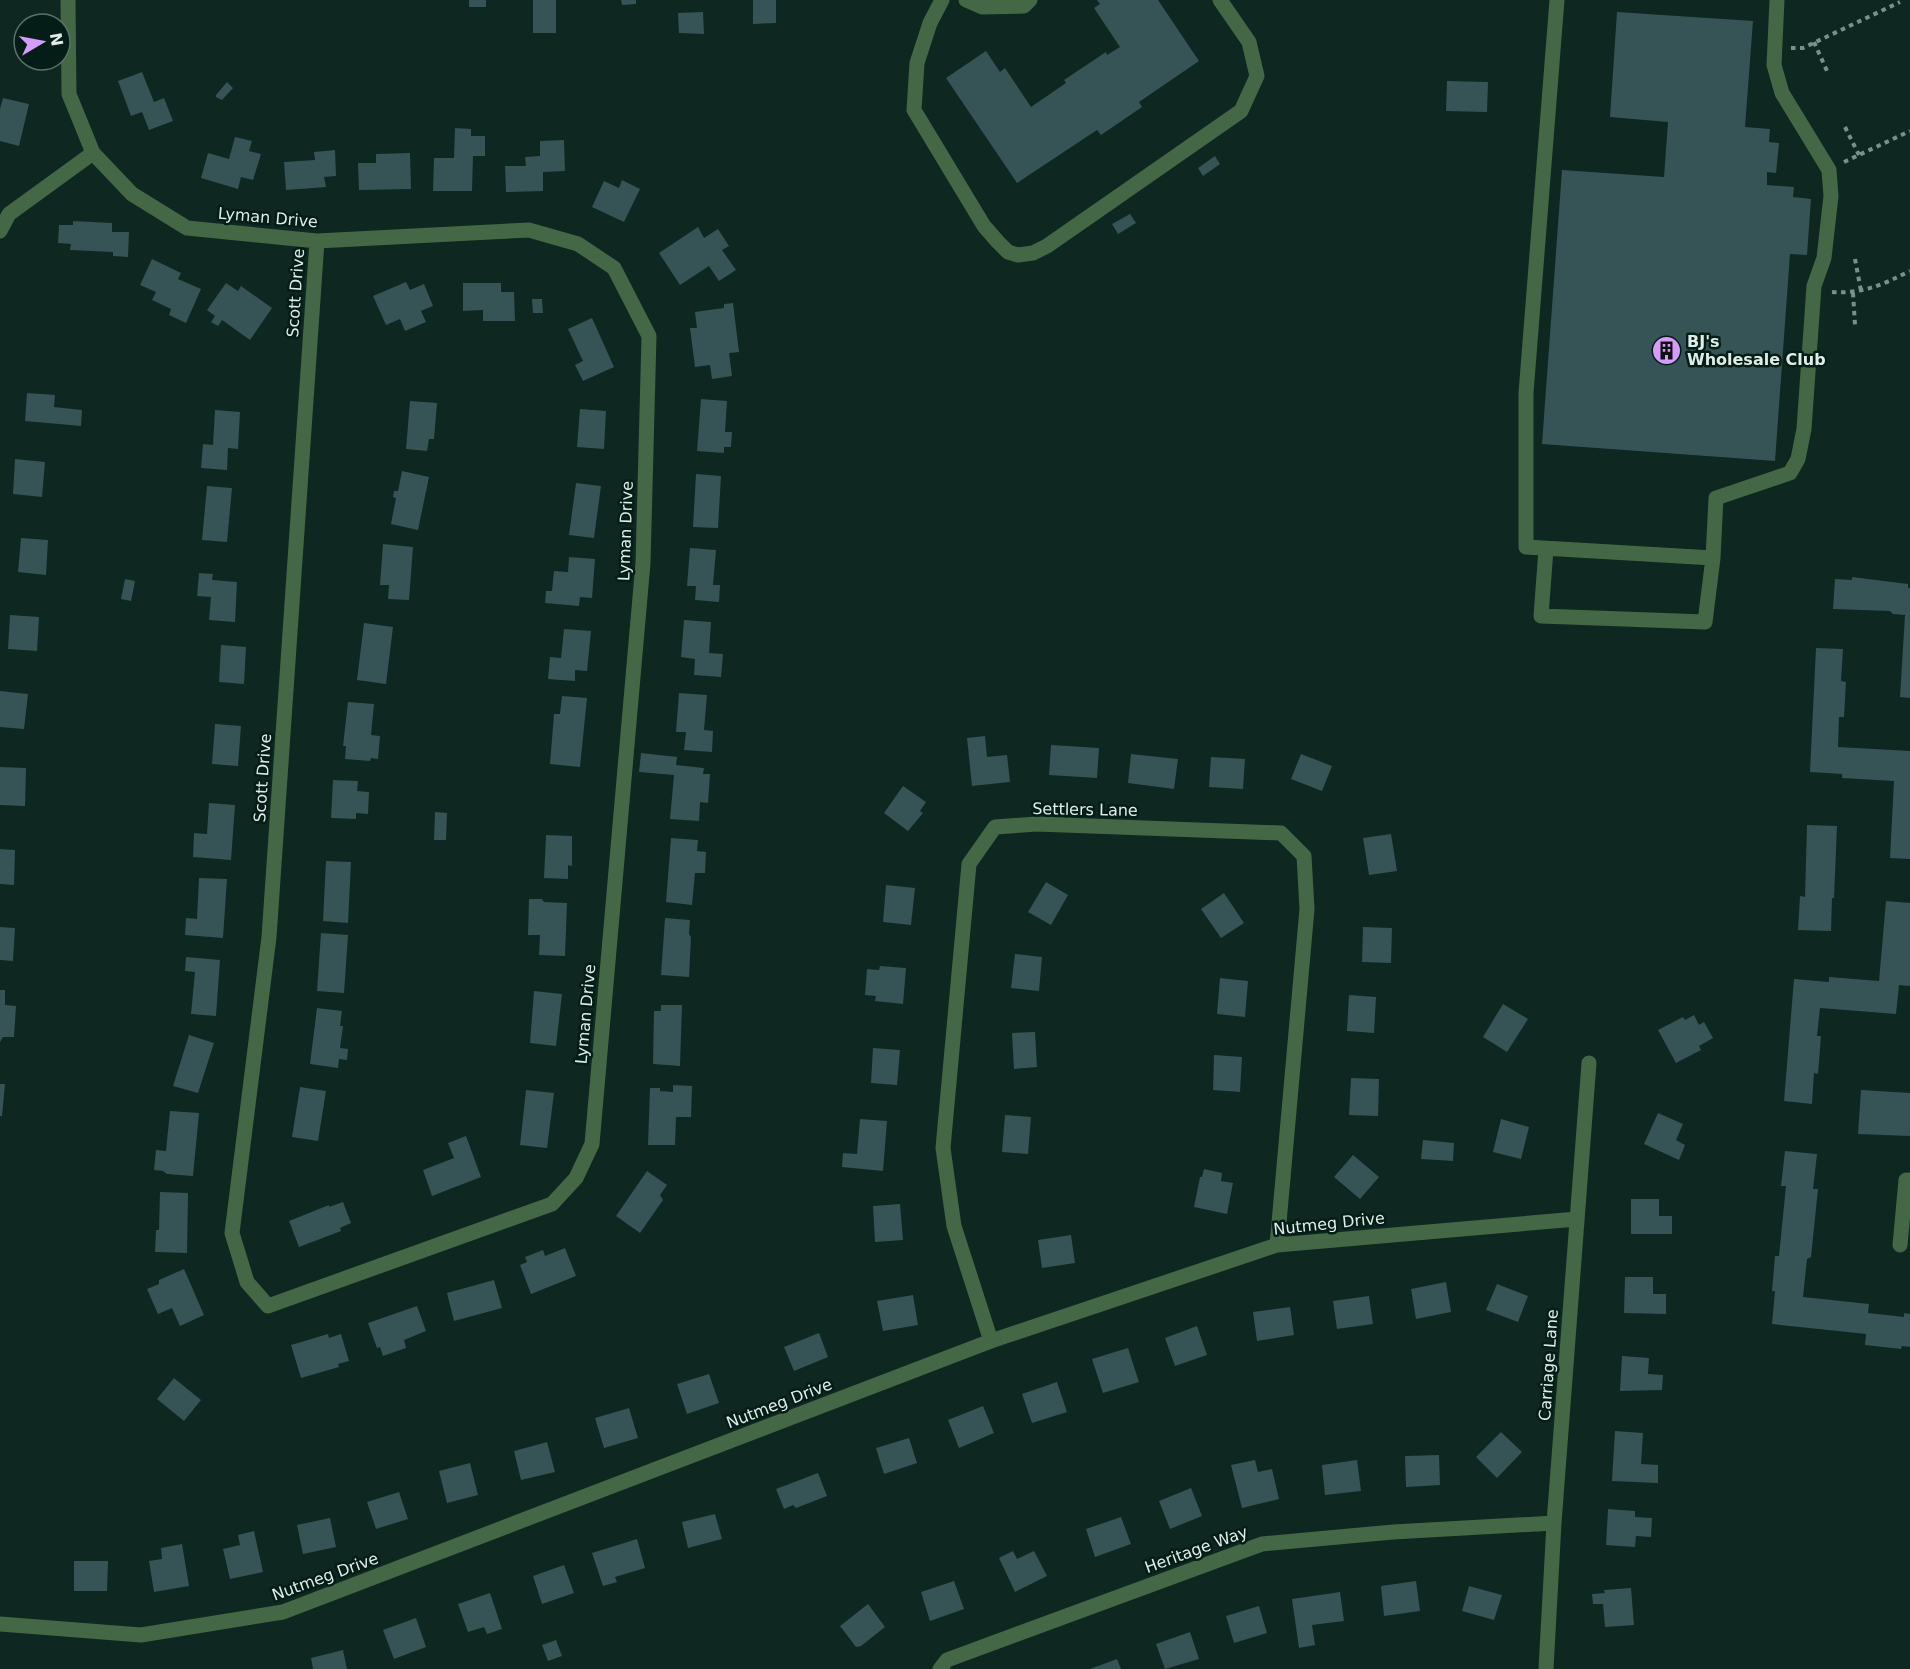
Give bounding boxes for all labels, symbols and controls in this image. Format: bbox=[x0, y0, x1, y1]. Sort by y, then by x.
north arrow bbox=[12, 12, 72, 72]
text: N bbox=[46, 31, 67, 48]
street label: Lyman Drive bbox=[217, 204, 319, 231]
street label: Scott Drive bbox=[283, 248, 308, 338]
place label: BJ's Wholesale Club bbox=[1687, 332, 1826, 369]
building icon: BJ's Wholesale Club bbox=[1650, 334, 1682, 366]
street label: Lyman Drive bbox=[614, 481, 637, 581]
street label: Scott Drive bbox=[250, 733, 275, 823]
street label: Settlers Lane bbox=[1032, 799, 1138, 820]
street label: Lyman Drive bbox=[572, 963, 599, 1065]
street label: Nutmeg Drive bbox=[1273, 1208, 1386, 1239]
street label: Carriage Lane bbox=[1535, 1309, 1562, 1422]
street label: Nutmeg Drive bbox=[724, 1375, 835, 1432]
street label: Heritage Way bbox=[1142, 1522, 1250, 1577]
street label: Nutmeg Drive bbox=[269, 1548, 381, 1605]

